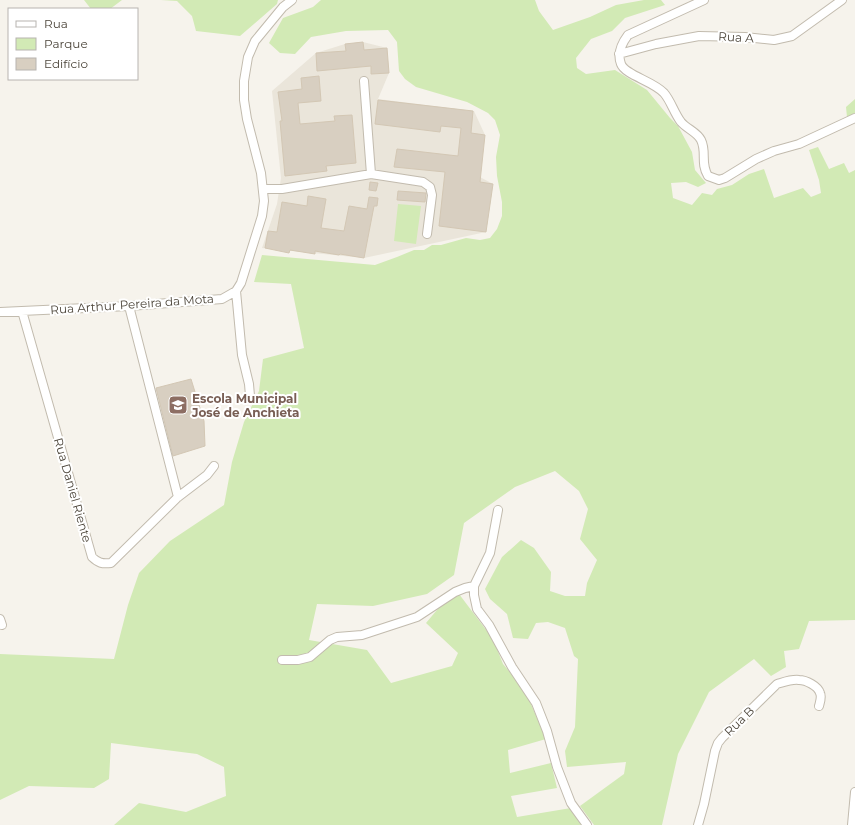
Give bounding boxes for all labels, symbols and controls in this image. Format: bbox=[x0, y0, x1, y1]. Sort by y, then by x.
legend bbox=[8, 8, 138, 80]
text: Rua bbox=[44, 16, 68, 31]
street label: Rua A bbox=[718, 29, 755, 45]
text: Parque bbox=[44, 36, 88, 51]
text: Edifício bbox=[44, 56, 88, 71]
street label: Rua Arthur Pereira da Mota bbox=[50, 291, 214, 317]
place label: Escola Municipal José de Anchieta bbox=[191, 391, 299, 420]
school or university icon: Escola Municipal José de Anchieta bbox=[167, 394, 189, 416]
street label: Rua Daniel Riente bbox=[51, 436, 95, 544]
street label: Rua B bbox=[721, 703, 757, 739]

